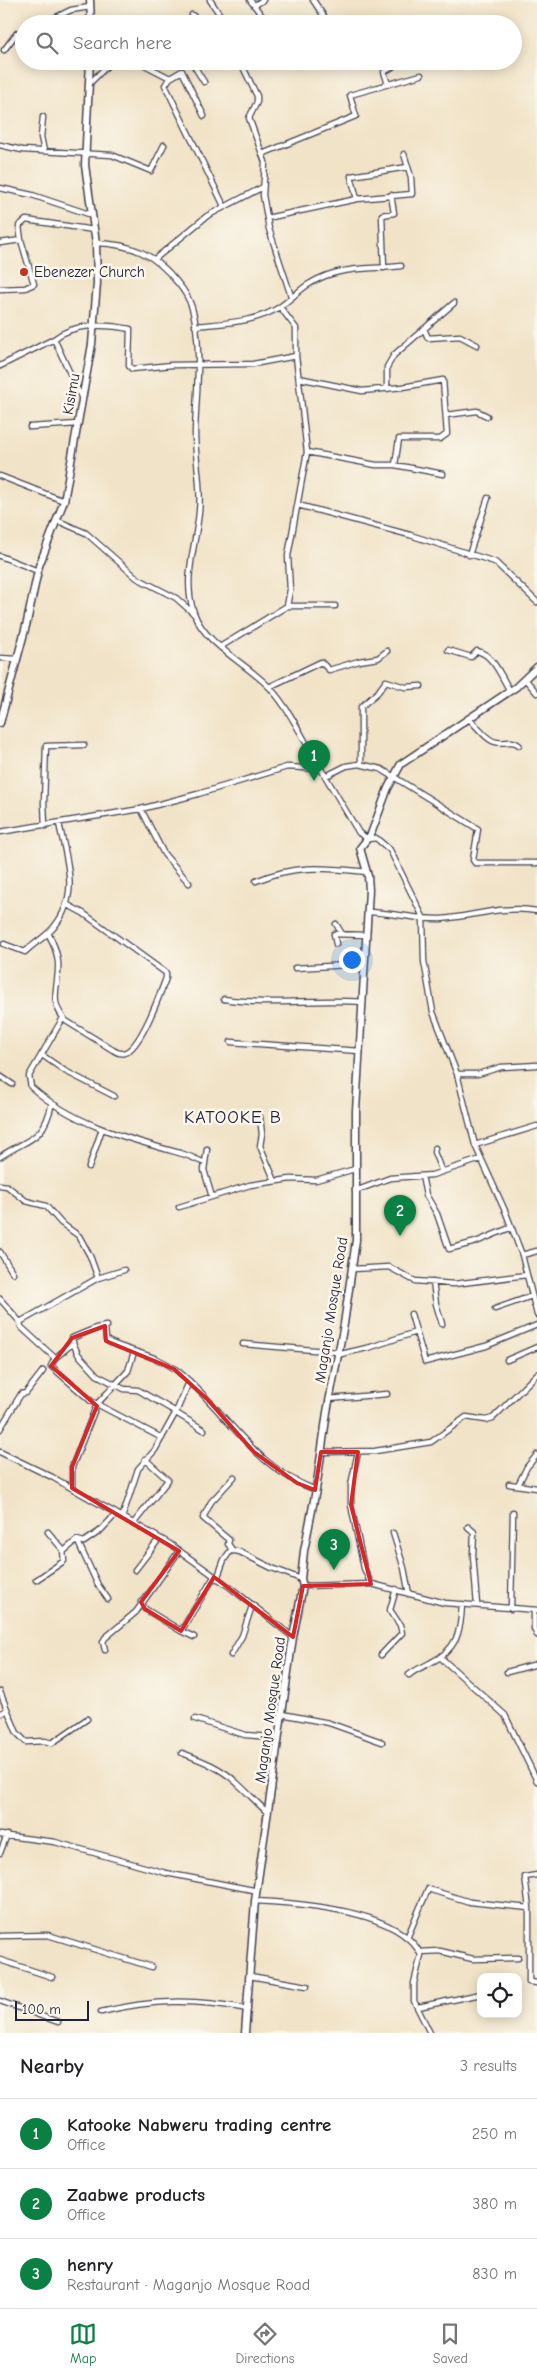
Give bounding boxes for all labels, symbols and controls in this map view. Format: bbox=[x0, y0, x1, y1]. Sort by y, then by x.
search box bbox=[15, 15, 522, 70]
icon: search bbox=[33, 29, 61, 57]
text: Search here bbox=[73, 32, 172, 54]
place label: Ebenezer Church bbox=[34, 263, 145, 281]
marker: Ebenezer Church bbox=[18, 266, 30, 278]
street label: Kisimu bbox=[59, 372, 83, 416]
pin: 1 bbox=[298, 740, 330, 781]
your location bbox=[339, 947, 365, 973]
district label: KATOOKE B bbox=[184, 1107, 282, 1128]
pin: 2 bbox=[384, 1195, 416, 1236]
street label: Maganjo Mosque Road bbox=[311, 1236, 351, 1384]
pin: 3 bbox=[318, 1529, 350, 1570]
street label: Maganjo Mosque Road bbox=[251, 1636, 289, 1784]
map controls bbox=[477, 1973, 522, 2018]
button: locate bbox=[477, 1973, 522, 2018]
scale bar bbox=[15, 1998, 89, 2021]
text: 100 m bbox=[22, 2001, 61, 2018]
text: Nearby bbox=[20, 2054, 84, 2078]
text: 3 results bbox=[460, 2057, 517, 2075]
text: Katooke Nabweru trading centre bbox=[67, 2114, 331, 2136]
text: 1 bbox=[33, 2125, 39, 2143]
text: 250 m bbox=[472, 2125, 517, 2143]
text: Office bbox=[67, 2136, 106, 2154]
text: Zaabwe products bbox=[67, 2184, 205, 2206]
text: 2 bbox=[32, 2195, 40, 2213]
text: 380 m bbox=[472, 2195, 517, 2213]
text: Office bbox=[67, 2206, 106, 2224]
text: henry bbox=[67, 2254, 113, 2276]
text: 3 bbox=[32, 2265, 40, 2283]
text: 830 m bbox=[472, 2265, 517, 2283]
text: Restaurant · Maganjo Mosque Road bbox=[67, 2276, 310, 2294]
tab: Map bbox=[69, 2320, 97, 2367]
tab: Directions bbox=[235, 2320, 295, 2367]
tab: Saved bbox=[433, 2320, 468, 2367]

